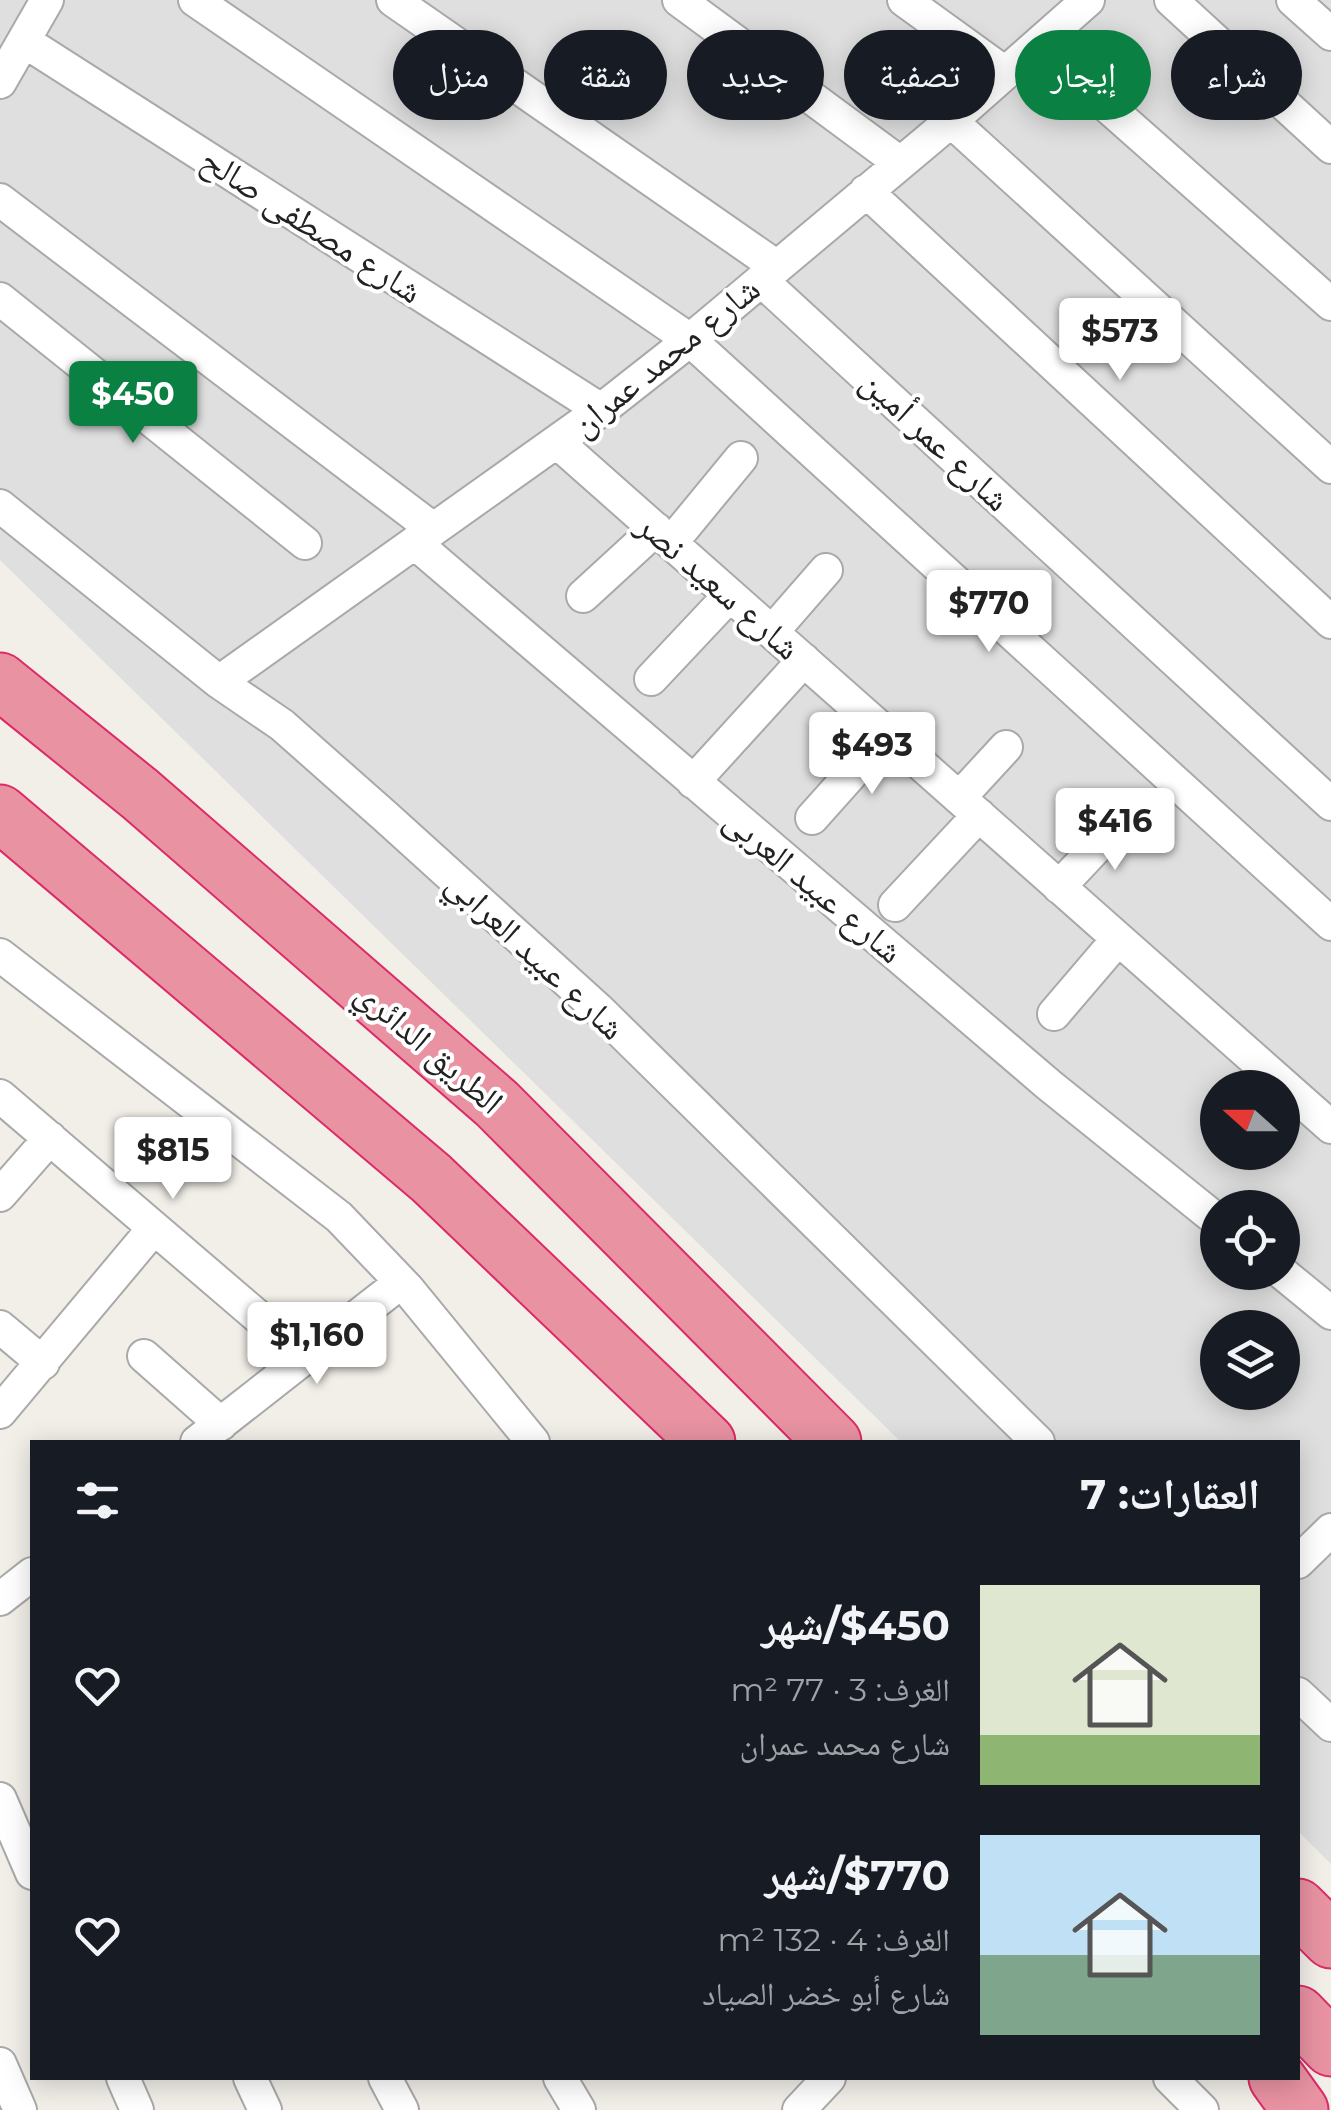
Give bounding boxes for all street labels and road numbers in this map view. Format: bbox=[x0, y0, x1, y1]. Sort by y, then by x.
street label: شارع مصطفى صالح bbox=[193, 138, 431, 313]
street label: شارع محمد عمران bbox=[562, 267, 769, 446]
street label: شارع عمر أمين bbox=[852, 360, 1020, 521]
street label: شارع سعيد نصر bbox=[627, 503, 810, 669]
street label: شارع عبيد العربى bbox=[715, 798, 912, 973]
street label: شارع عبيد العرابي bbox=[433, 861, 634, 1054]
street label: الطريق الدائري bbox=[343, 971, 513, 1128]

